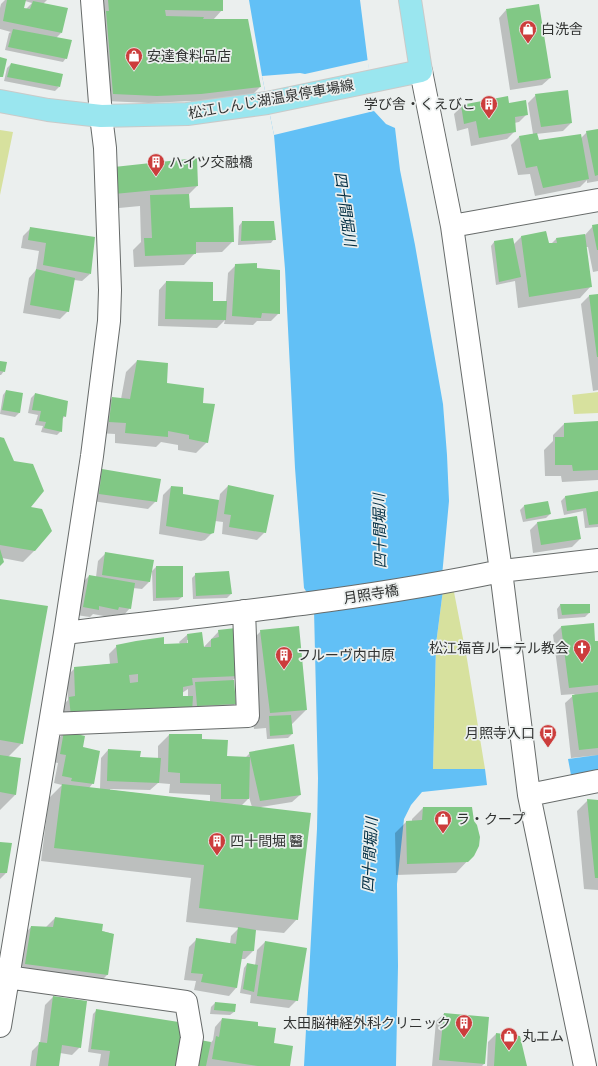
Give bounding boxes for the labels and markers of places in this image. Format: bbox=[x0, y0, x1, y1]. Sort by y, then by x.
shop icon: 白洗舎 bbox=[518, 19, 538, 44]
place label: 白洗舎 bbox=[541, 19, 583, 39]
shop icon: 安達食料品店 bbox=[124, 46, 144, 71]
place label: 安達食料品店 bbox=[147, 46, 231, 66]
place label: 学び舎・くえびこ bbox=[364, 94, 476, 114]
building icon: 学び舎・くえびこ bbox=[479, 94, 499, 119]
building icon: ハイツ交融橋 bbox=[146, 152, 166, 177]
place label: ハイツ交融橋 bbox=[169, 152, 253, 172]
place label: 松江福音ルーテル教会 bbox=[429, 638, 569, 658]
church icon: 松江福音ルーテル教会 bbox=[572, 638, 592, 663]
building icon: フルーヴ内中原 bbox=[274, 645, 294, 670]
place label: フルーヴ内中原 bbox=[297, 645, 395, 665]
place label: 月照寺入口 bbox=[465, 723, 535, 743]
bus stop icon: 月照寺入口 bbox=[538, 723, 558, 748]
shop icon: ラ・クープ bbox=[433, 809, 453, 834]
place label: ラ・クープ bbox=[456, 809, 525, 829]
building icon: 四十間堀 醫 bbox=[207, 831, 227, 856]
place label: 四十間堀 醫 bbox=[230, 831, 303, 851]
place label: 太田脳神経外科クリニック bbox=[283, 1013, 451, 1033]
building icon: 太田脳神経外科クリニック bbox=[454, 1013, 474, 1038]
shop icon: 丸エム bbox=[499, 1026, 519, 1051]
place label: 丸エム bbox=[522, 1026, 564, 1046]

